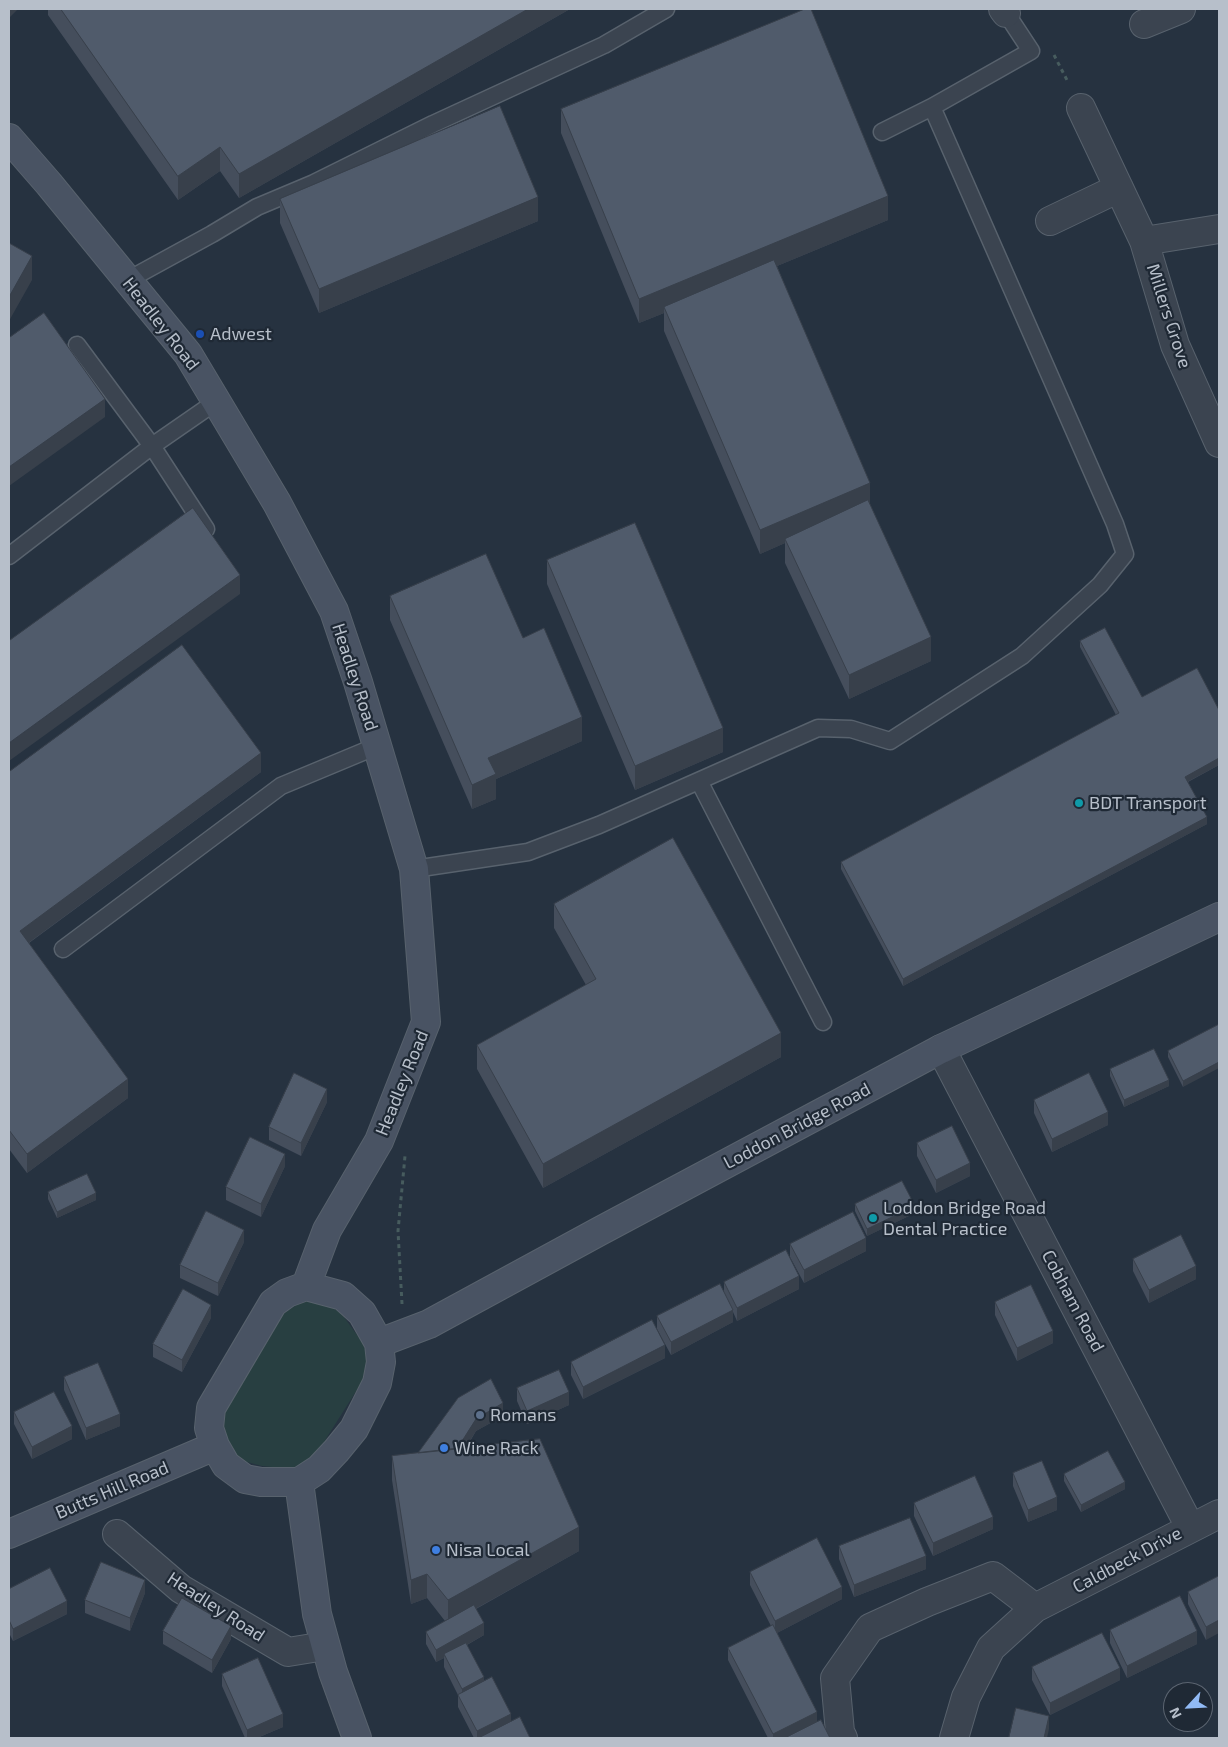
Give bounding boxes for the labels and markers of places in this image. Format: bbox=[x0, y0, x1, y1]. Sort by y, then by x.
place label: Adwest bbox=[210, 323, 272, 345]
marker: Adwest bbox=[194, 328, 206, 340]
place label: BDT Transport bbox=[1089, 792, 1207, 814]
marker: BDT Transport bbox=[1073, 797, 1085, 809]
place label: Loddon Bridge Road Dental Practice bbox=[883, 1197, 1046, 1240]
marker: Loddon Bridge Road Dental Practice bbox=[867, 1212, 879, 1224]
place label: Romans bbox=[490, 1404, 557, 1426]
marker: Romans bbox=[474, 1409, 486, 1421]
place label: Wine Rack bbox=[454, 1437, 539, 1459]
marker: Wine Rack bbox=[438, 1442, 450, 1454]
place label: Nisa Local bbox=[446, 1539, 530, 1561]
marker: Nisa Local bbox=[430, 1544, 442, 1556]

